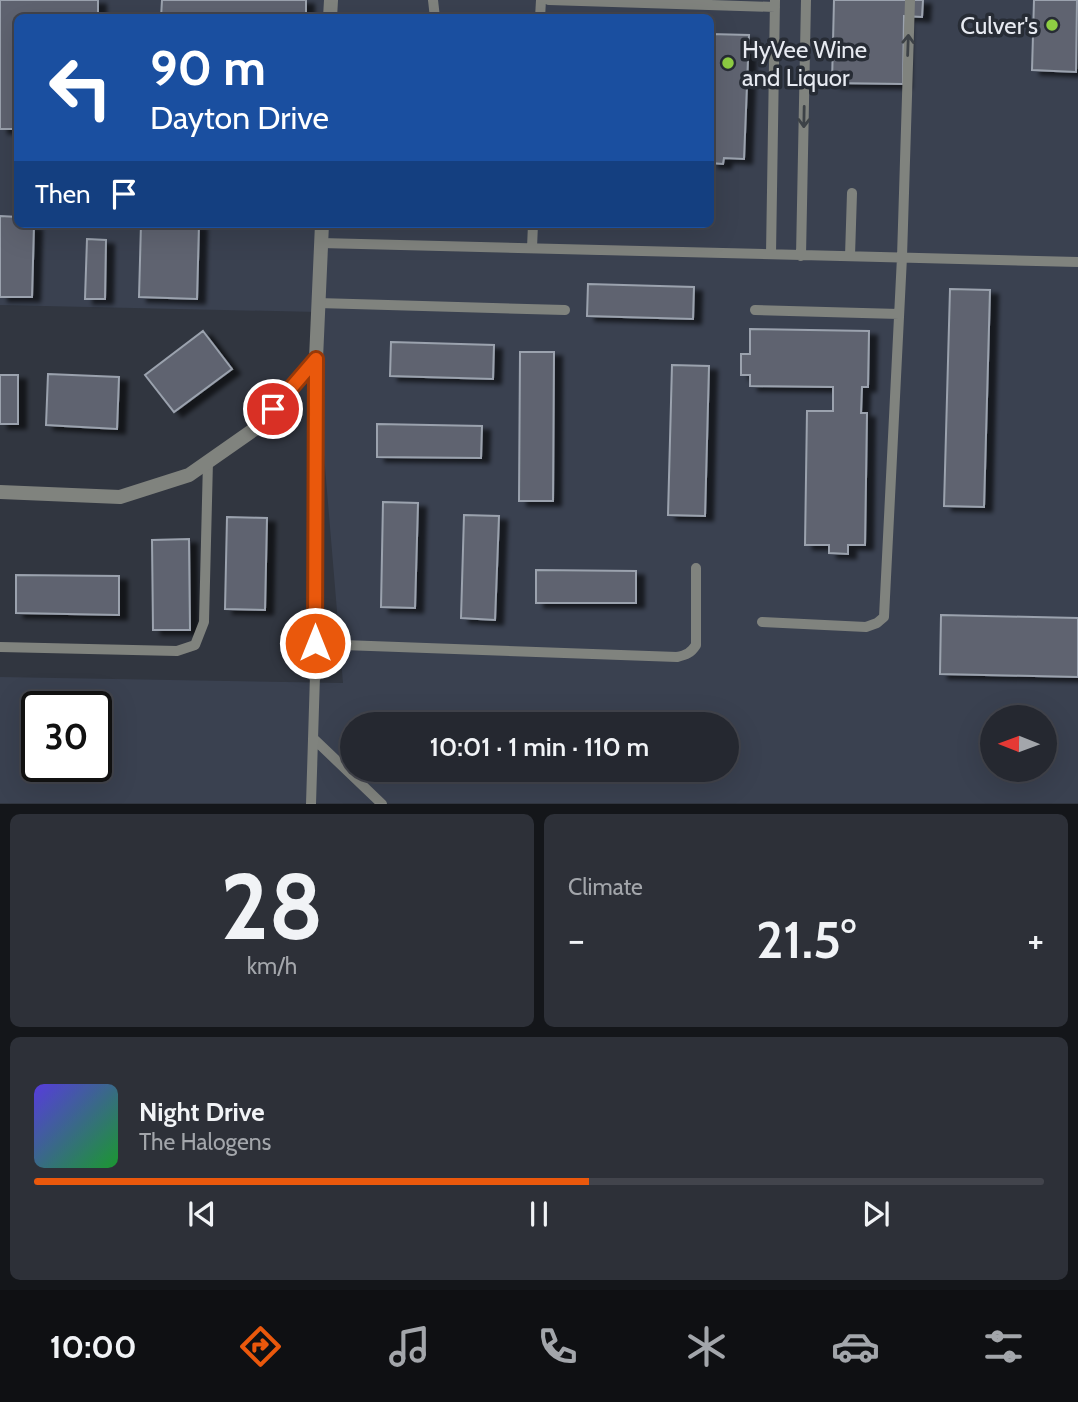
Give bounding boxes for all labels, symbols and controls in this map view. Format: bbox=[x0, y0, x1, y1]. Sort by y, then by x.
place label: Culver's bbox=[960, 11, 1038, 40]
marker: Culver's bbox=[1044, 17, 1060, 33]
one-way arrow bbox=[902, 34, 915, 57]
place label: HyVee Wine and Liquor bbox=[742, 35, 867, 92]
text: 90 m bbox=[150, 38, 266, 97]
icon: left bbox=[35, 42, 126, 133]
marker: HyVee Wine and Liquor bbox=[720, 55, 736, 71]
text: Dayton Drive bbox=[150, 98, 329, 137]
one-way arrow bbox=[797, 105, 811, 128]
icon: arrive bbox=[105, 175, 143, 213]
text: Then bbox=[35, 178, 91, 210]
pin bbox=[243, 379, 303, 439]
icon: arrive bbox=[254, 390, 292, 428]
position arrow bbox=[278, 606, 352, 680]
speed limit sign: 30 bbox=[21, 691, 112, 782]
north arrow bbox=[980, 705, 1057, 782]
map controls bbox=[980, 705, 1057, 782]
text: 10:01 · 1 min · 110 m bbox=[430, 731, 649, 763]
text: 28 bbox=[220, 851, 324, 962]
text: Climate bbox=[568, 873, 643, 901]
text: 21.5° bbox=[756, 908, 856, 971]
text: − bbox=[568, 916, 585, 963]
text: + bbox=[1027, 916, 1044, 963]
text: km/h bbox=[247, 952, 297, 980]
text: Night Drive bbox=[139, 1096, 265, 1128]
text: The Halogens bbox=[139, 1128, 271, 1156]
icon: previous bbox=[183, 1195, 221, 1233]
icon: pause bbox=[520, 1195, 558, 1233]
icon: next bbox=[857, 1195, 895, 1233]
icon: directions bbox=[236, 1322, 285, 1371]
icon: music bbox=[385, 1322, 434, 1371]
icon: phone bbox=[533, 1322, 582, 1371]
icon: climate bbox=[682, 1322, 731, 1371]
icon: car bbox=[831, 1322, 880, 1371]
icon: filters bbox=[979, 1322, 1028, 1371]
text: 10:00 bbox=[50, 1327, 137, 1366]

